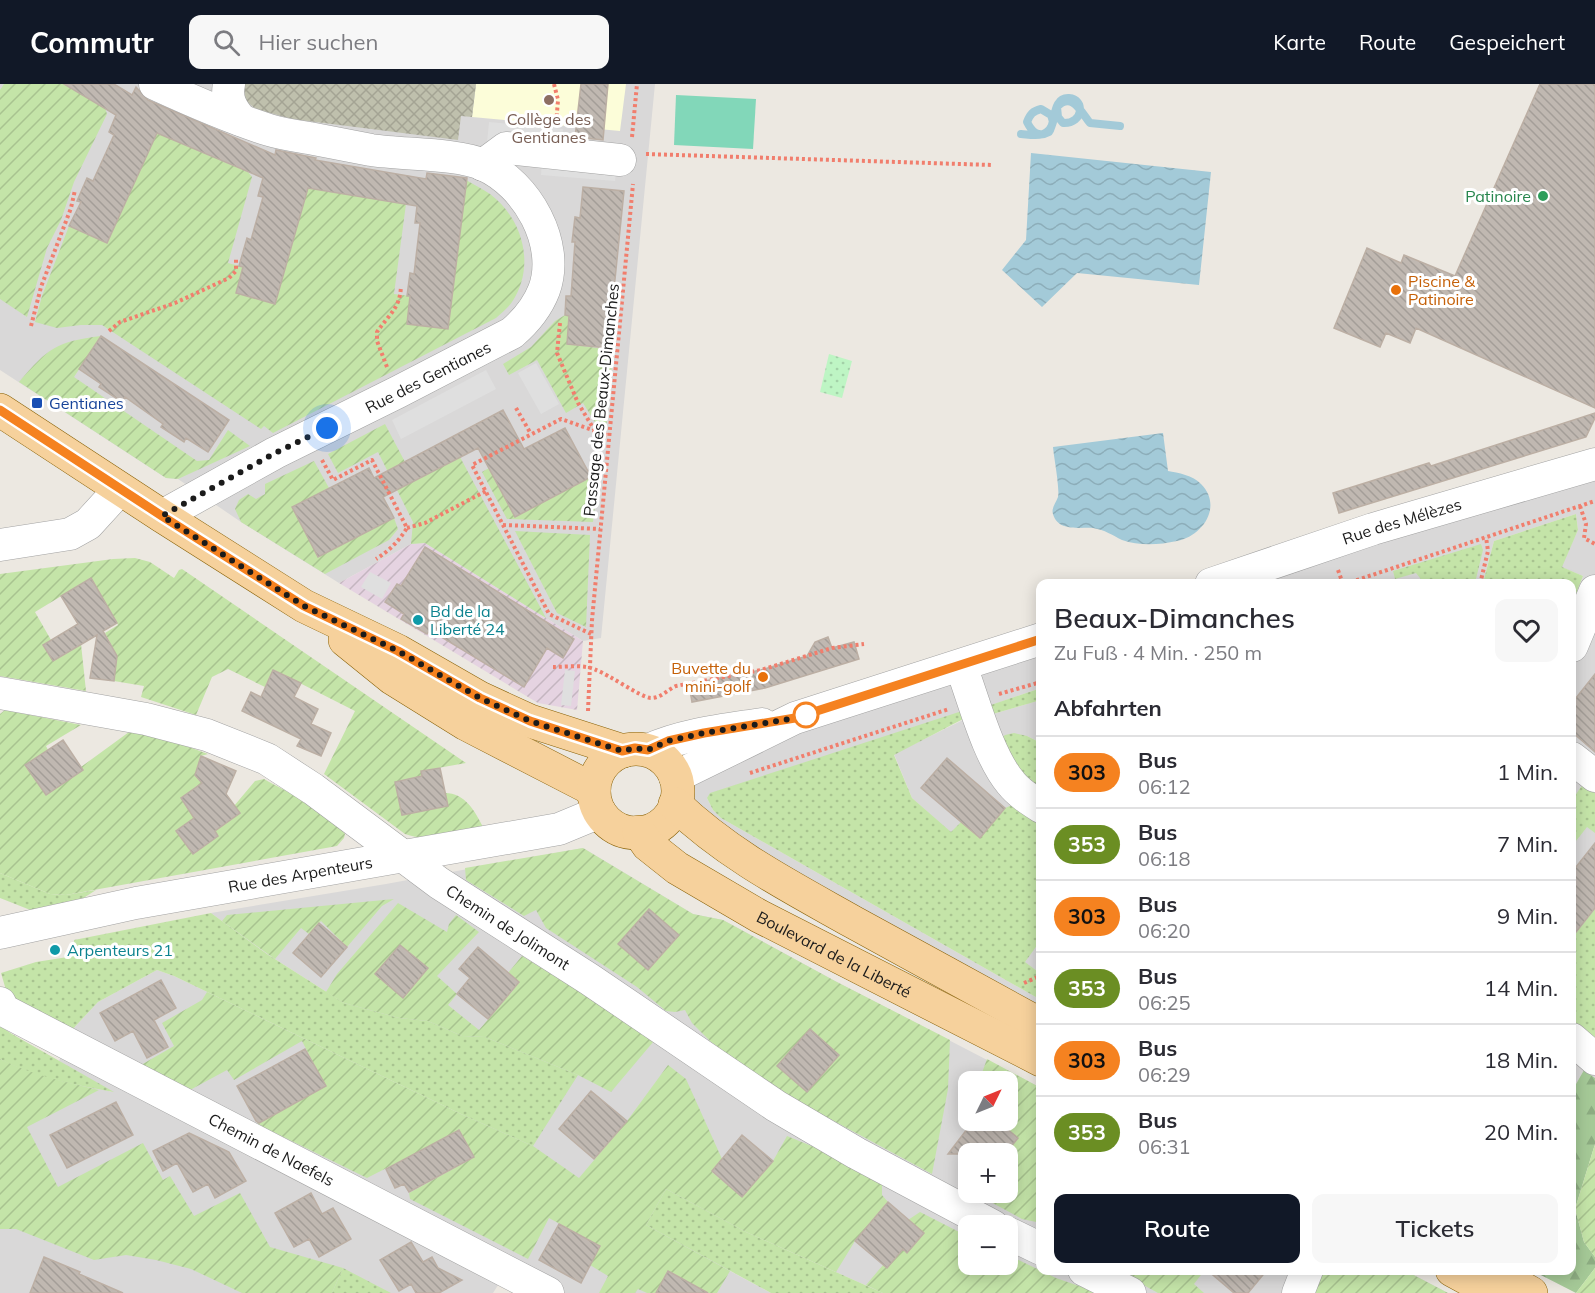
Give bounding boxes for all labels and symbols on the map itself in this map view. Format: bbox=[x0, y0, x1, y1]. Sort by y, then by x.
marker: Collège des Gentianes bbox=[542, 93, 556, 107]
place label: Collège des Gentianes bbox=[507, 109, 591, 147]
place label: Patinoire bbox=[1465, 186, 1531, 206]
marker: Patinoire bbox=[1536, 189, 1550, 203]
place label: Piscine & Patinoire bbox=[1408, 271, 1475, 309]
street label: Passage des Beaux-Dimanches bbox=[579, 282, 623, 517]
marker: Piscine & Patinoire bbox=[1389, 283, 1403, 297]
street label: Rue des Gentianes bbox=[362, 337, 494, 417]
place label: Gentianes bbox=[49, 393, 124, 413]
marker: Gentianes bbox=[30, 396, 44, 410]
your location bbox=[312, 413, 342, 443]
street label: Rue des Mélèzes bbox=[1340, 494, 1464, 549]
place label: Bd de la Liberté 24 bbox=[430, 601, 505, 639]
marker: Bd de la Liberté 24 bbox=[411, 613, 425, 627]
place label: Buvette du mini-golf bbox=[671, 658, 752, 696]
marker: Buvette du mini-golf bbox=[756, 670, 770, 684]
unlabelled marker bbox=[793, 702, 819, 728]
street label: Rue des Arpenteurs bbox=[227, 852, 374, 897]
street label: Chemin de Jolimont bbox=[442, 880, 574, 974]
street label: Boulevard de la Liberté bbox=[753, 907, 914, 1002]
place label: Arpenteurs 21 bbox=[67, 940, 173, 960]
marker: Arpenteurs 21 bbox=[48, 943, 62, 957]
north arrow bbox=[958, 1071, 1018, 1131]
street label: Chemin de Naefels bbox=[205, 1108, 338, 1190]

